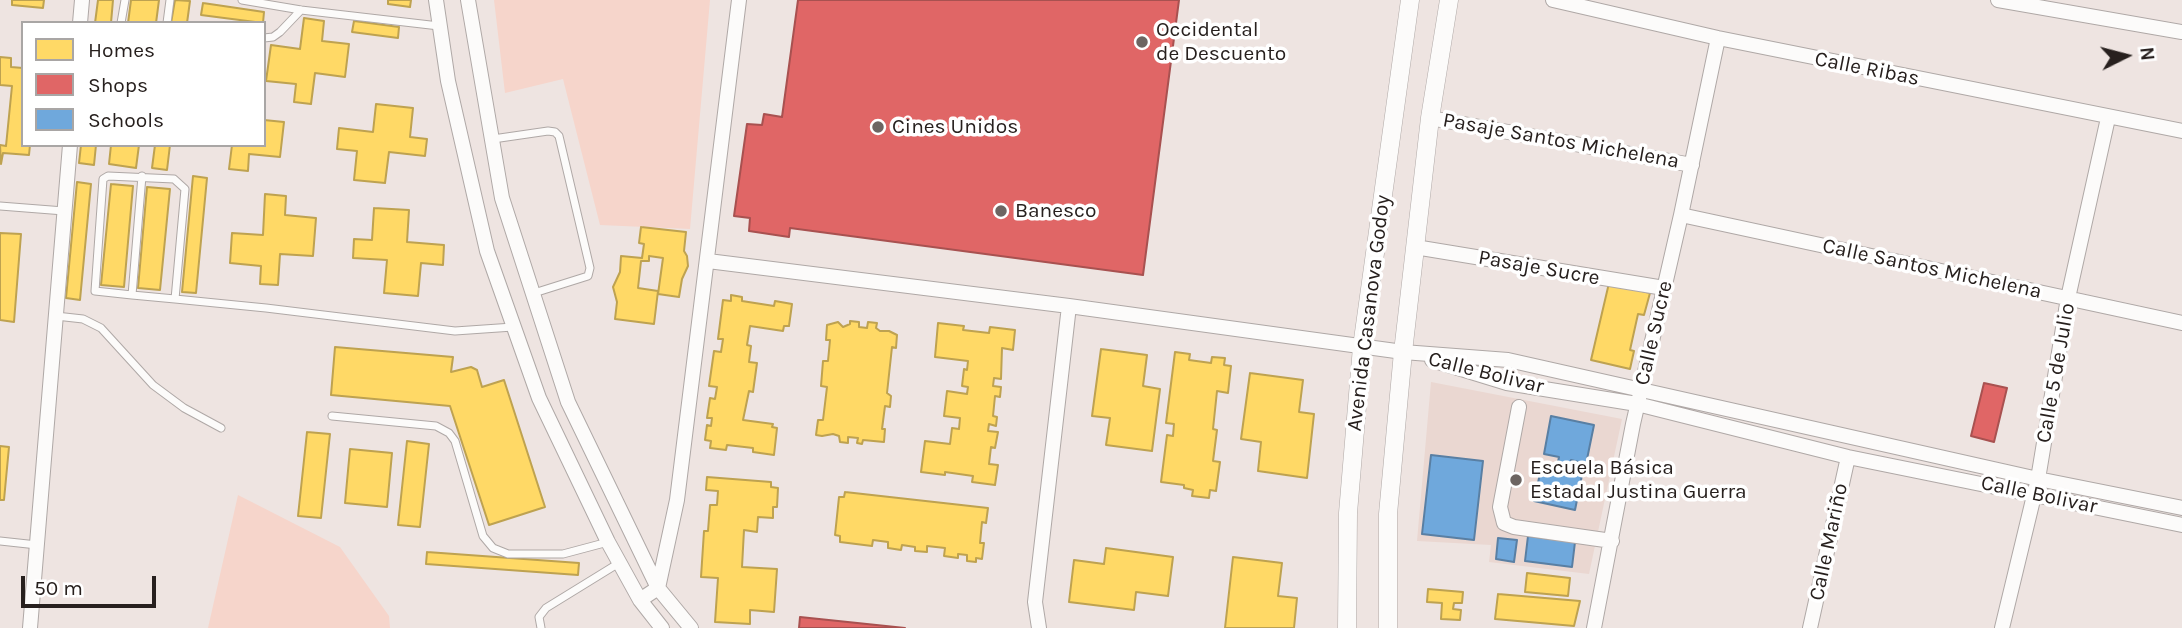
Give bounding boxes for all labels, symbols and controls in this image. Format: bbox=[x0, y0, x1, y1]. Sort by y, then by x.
place label: Occidental de Descuento bbox=[1156, 17, 1286, 67]
legend bbox=[21, 21, 266, 147]
north arrow bbox=[2091, 21, 2161, 91]
marker: Occidental de Descuento bbox=[1134, 34, 1150, 50]
text: Homes bbox=[88, 38, 155, 62]
text: N bbox=[2135, 46, 2159, 62]
street label: Calle Ribas bbox=[1813, 47, 1921, 91]
text: Shops bbox=[88, 73, 148, 97]
text: Schools bbox=[88, 108, 164, 132]
street label: Pasaje Santos Michelena bbox=[1441, 108, 1681, 174]
place label: Cines Unidos bbox=[892, 114, 1018, 140]
marker: Cines Unidos bbox=[870, 119, 886, 135]
street label: Avenida Casanova Godoy bbox=[1342, 193, 1396, 433]
place label: Banesco bbox=[1015, 198, 1096, 224]
marker: Banesco bbox=[993, 203, 1009, 219]
street label: Calle Santos Michelena bbox=[1820, 233, 2044, 305]
street label: Pasaje Sucre bbox=[1476, 245, 1602, 291]
street label: Calle Sucre bbox=[1630, 278, 1678, 388]
street label: Calle 5 de Julio bbox=[2031, 301, 2081, 445]
street label: Calle Bolivar bbox=[1426, 346, 1546, 400]
place label: Escuela Básica Estadal Justina Guerra bbox=[1530, 455, 1747, 505]
street label: Calle Bolivar bbox=[1979, 470, 2099, 520]
marker: Escuela Básica Estadal Justina Guerra bbox=[1508, 472, 1524, 488]
street label: Calle Mariño bbox=[1804, 481, 1854, 603]
scale bar bbox=[24, 562, 159, 606]
text: 50 m bbox=[34, 576, 83, 600]

